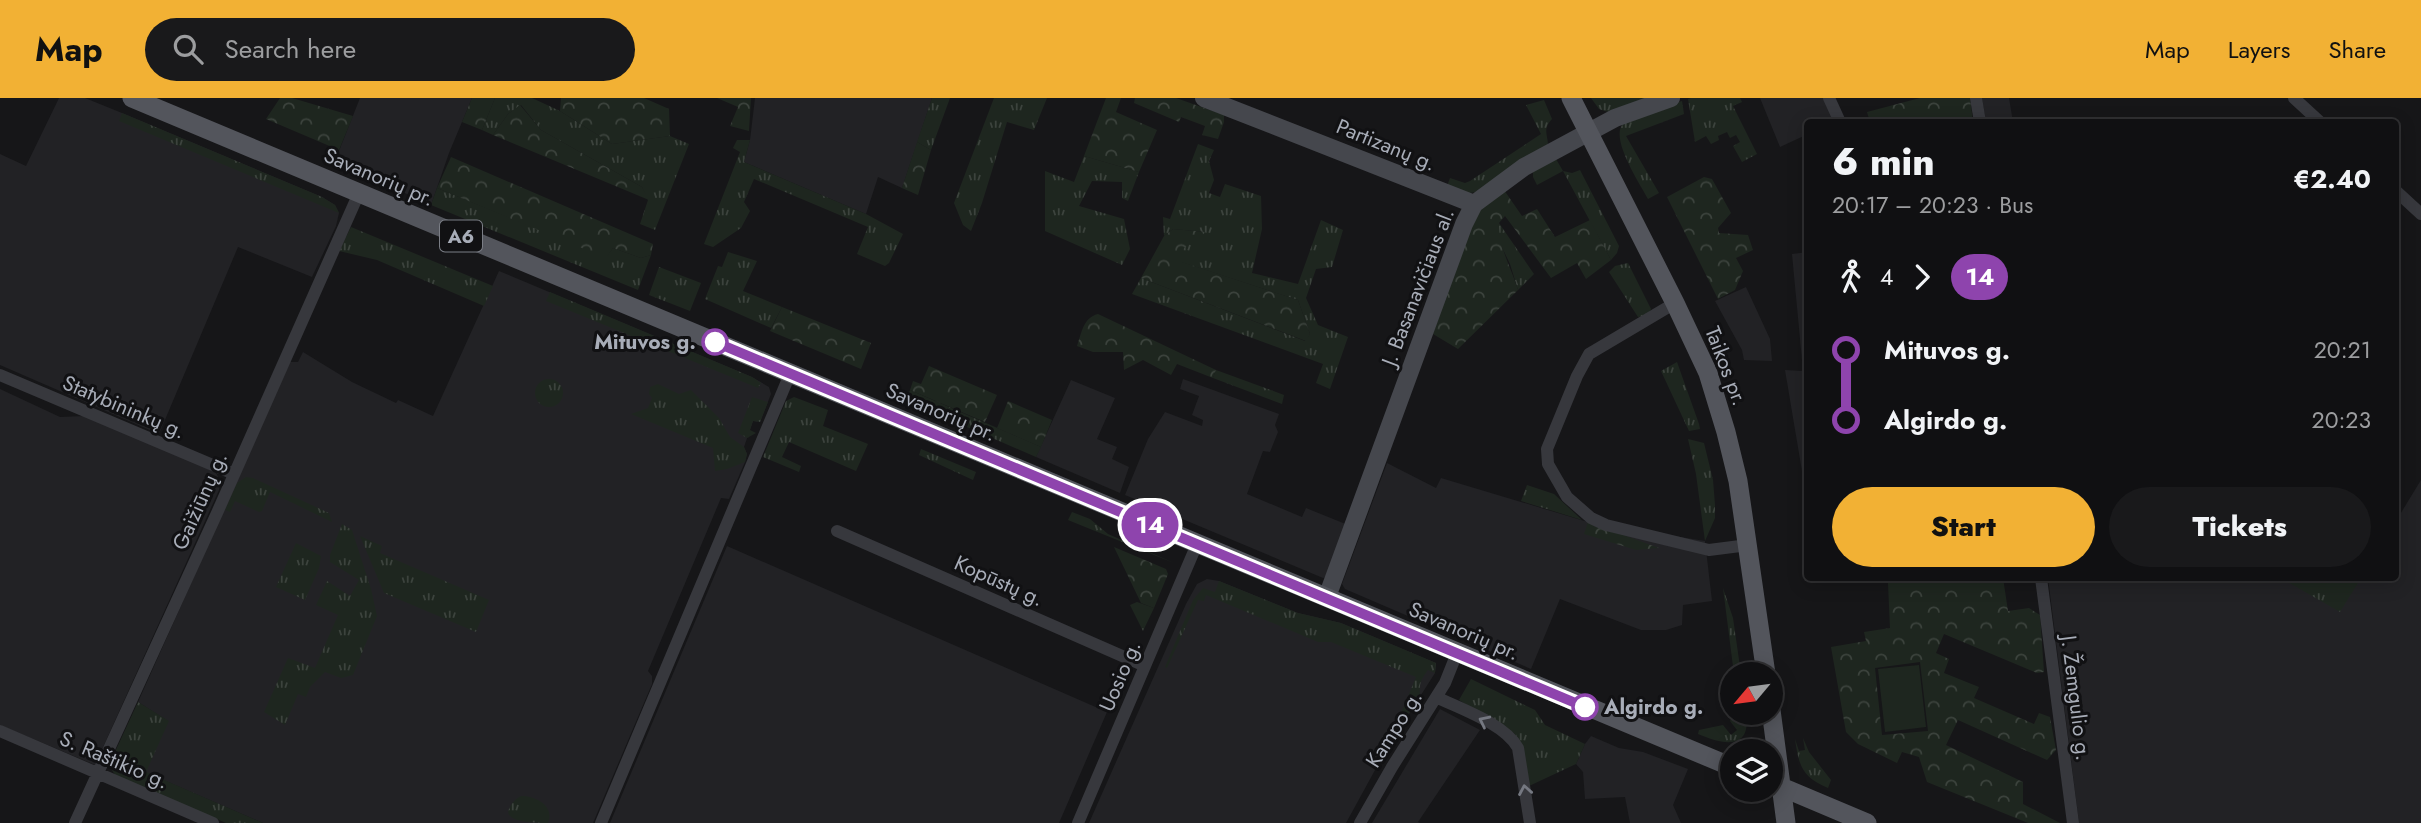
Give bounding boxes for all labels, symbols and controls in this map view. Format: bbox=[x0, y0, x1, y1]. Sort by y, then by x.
search box bbox=[145, 18, 635, 81]
text: Map bbox=[35, 26, 103, 73]
icon: search bbox=[169, 30, 207, 68]
text: Search here bbox=[225, 30, 356, 68]
text: Map bbox=[2145, 32, 2190, 67]
text: Layers bbox=[2228, 32, 2290, 67]
text: Share bbox=[2328, 32, 2386, 67]
street label: Partizanų g. bbox=[1332, 111, 1440, 179]
text: 6 min bbox=[1832, 134, 1935, 189]
street label: Savanorių pr. bbox=[319, 140, 439, 214]
text: €2.40 bbox=[2293, 160, 2371, 198]
text: 20:17 – 20:23 · Bus bbox=[1832, 188, 2033, 222]
street label: J. Basanavičiaus al. bbox=[1373, 204, 1462, 373]
road number: A6 bbox=[440, 220, 482, 252]
icon: walk bbox=[1832, 258, 1870, 296]
icon: forward bbox=[1903, 258, 1941, 296]
text: 14 bbox=[1965, 259, 1994, 294]
text: 4 bbox=[1880, 260, 1893, 294]
street label: Taikos pr. bbox=[1697, 322, 1755, 410]
place label: Mituvos g. bbox=[594, 327, 696, 357]
marker: Mituvos g. bbox=[702, 329, 728, 355]
text: Mituvos g. bbox=[1884, 331, 2010, 369]
text: 20:21 bbox=[2314, 333, 2371, 367]
street label: Statybininkų g. bbox=[58, 368, 190, 446]
street label: Savanorių pr. bbox=[881, 375, 1001, 449]
text: Algirdo g. bbox=[1884, 401, 2007, 439]
text: 20:23 bbox=[2312, 403, 2371, 437]
street label: Gaižiūnų g. bbox=[165, 447, 235, 555]
button: Start bbox=[1832, 487, 2095, 567]
button: Tickets bbox=[2109, 487, 2371, 567]
line badge: 14 bbox=[1118, 502, 1182, 548]
text: 14 bbox=[1136, 507, 1164, 542]
street label: Kopūstų g. bbox=[950, 548, 1048, 614]
street label: Savanorių pr. bbox=[1404, 594, 1524, 668]
street label: J. Žemgulio g. bbox=[2053, 631, 2099, 762]
street label: Uosio g. bbox=[1092, 636, 1148, 716]
north arrow bbox=[1720, 662, 1783, 724]
map controls bbox=[1720, 662, 1783, 802]
street label: Kampo g. bbox=[1358, 684, 1430, 774]
place label: Algirdo g. bbox=[1603, 692, 1704, 722]
marker: Algirdo g. bbox=[1572, 694, 1598, 720]
one-way arrow bbox=[1479, 716, 1491, 730]
street label: S. Raštikio g. bbox=[55, 724, 173, 796]
button: layers bbox=[1720, 739, 1783, 802]
one-way arrow bbox=[1518, 784, 1533, 796]

